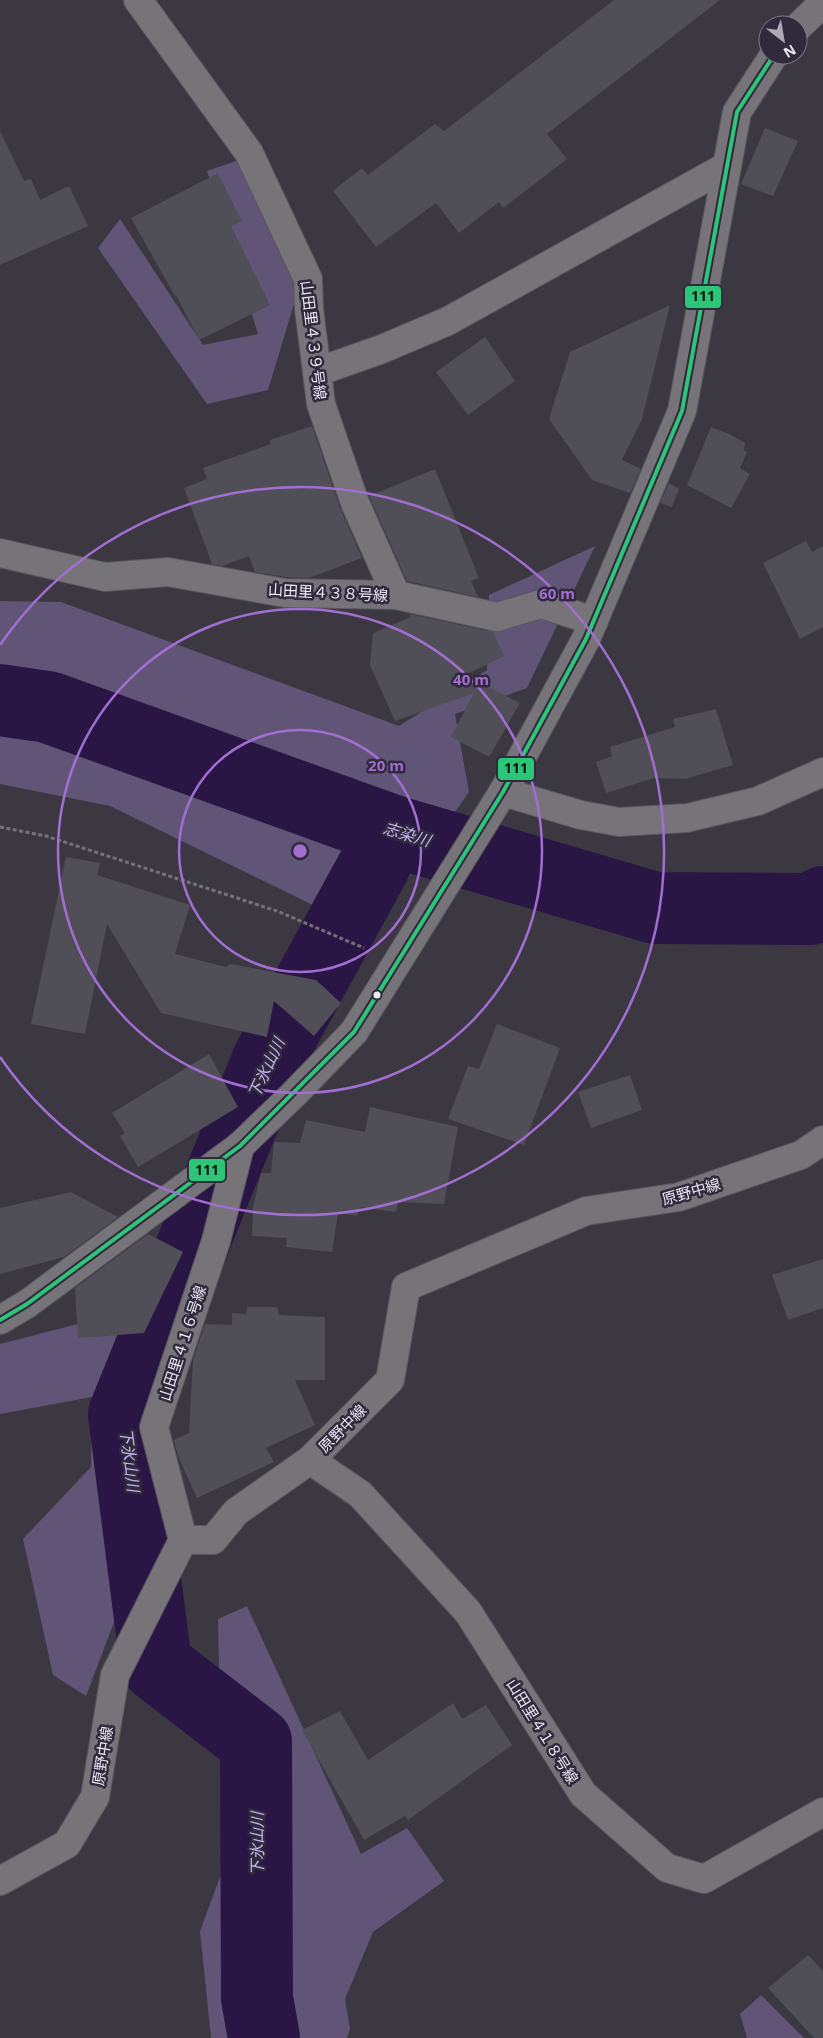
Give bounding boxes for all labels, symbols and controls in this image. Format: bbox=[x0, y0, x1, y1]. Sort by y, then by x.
north arrow bbox=[758, 15, 808, 65]
text: N bbox=[780, 40, 800, 63]
street label: 山田里４３９号線 bbox=[297, 279, 331, 401]
line badge: 111 bbox=[684, 285, 722, 309]
text: 111 bbox=[691, 286, 715, 305]
street label: 山田里４３８号線 bbox=[268, 579, 388, 605]
text: 60 m bbox=[539, 583, 575, 603]
text: 40 m bbox=[453, 669, 489, 689]
text: 20 m bbox=[368, 755, 404, 775]
line badge: 111 bbox=[497, 757, 535, 781]
text: 111 bbox=[504, 758, 528, 777]
water label: 志染川 bbox=[381, 816, 435, 852]
centre of rings bbox=[291, 842, 309, 860]
unlabelled marker bbox=[372, 990, 382, 1000]
water label: 下氷山川 bbox=[243, 1033, 290, 1102]
line badge: 111 bbox=[188, 1158, 226, 1182]
text: 111 bbox=[195, 1160, 219, 1179]
street label: 原野中線 bbox=[659, 1173, 723, 1209]
street label: 山田里４１６号線 bbox=[154, 1283, 210, 1403]
street label: 原野中線 bbox=[314, 1400, 370, 1456]
water label: 下氷山川 bbox=[115, 1427, 145, 1495]
street label: 山田里４１８号線 bbox=[503, 1675, 583, 1787]
street label: 原野中線 bbox=[87, 1725, 117, 1787]
water label: 下氷山川 bbox=[246, 1810, 268, 1876]

